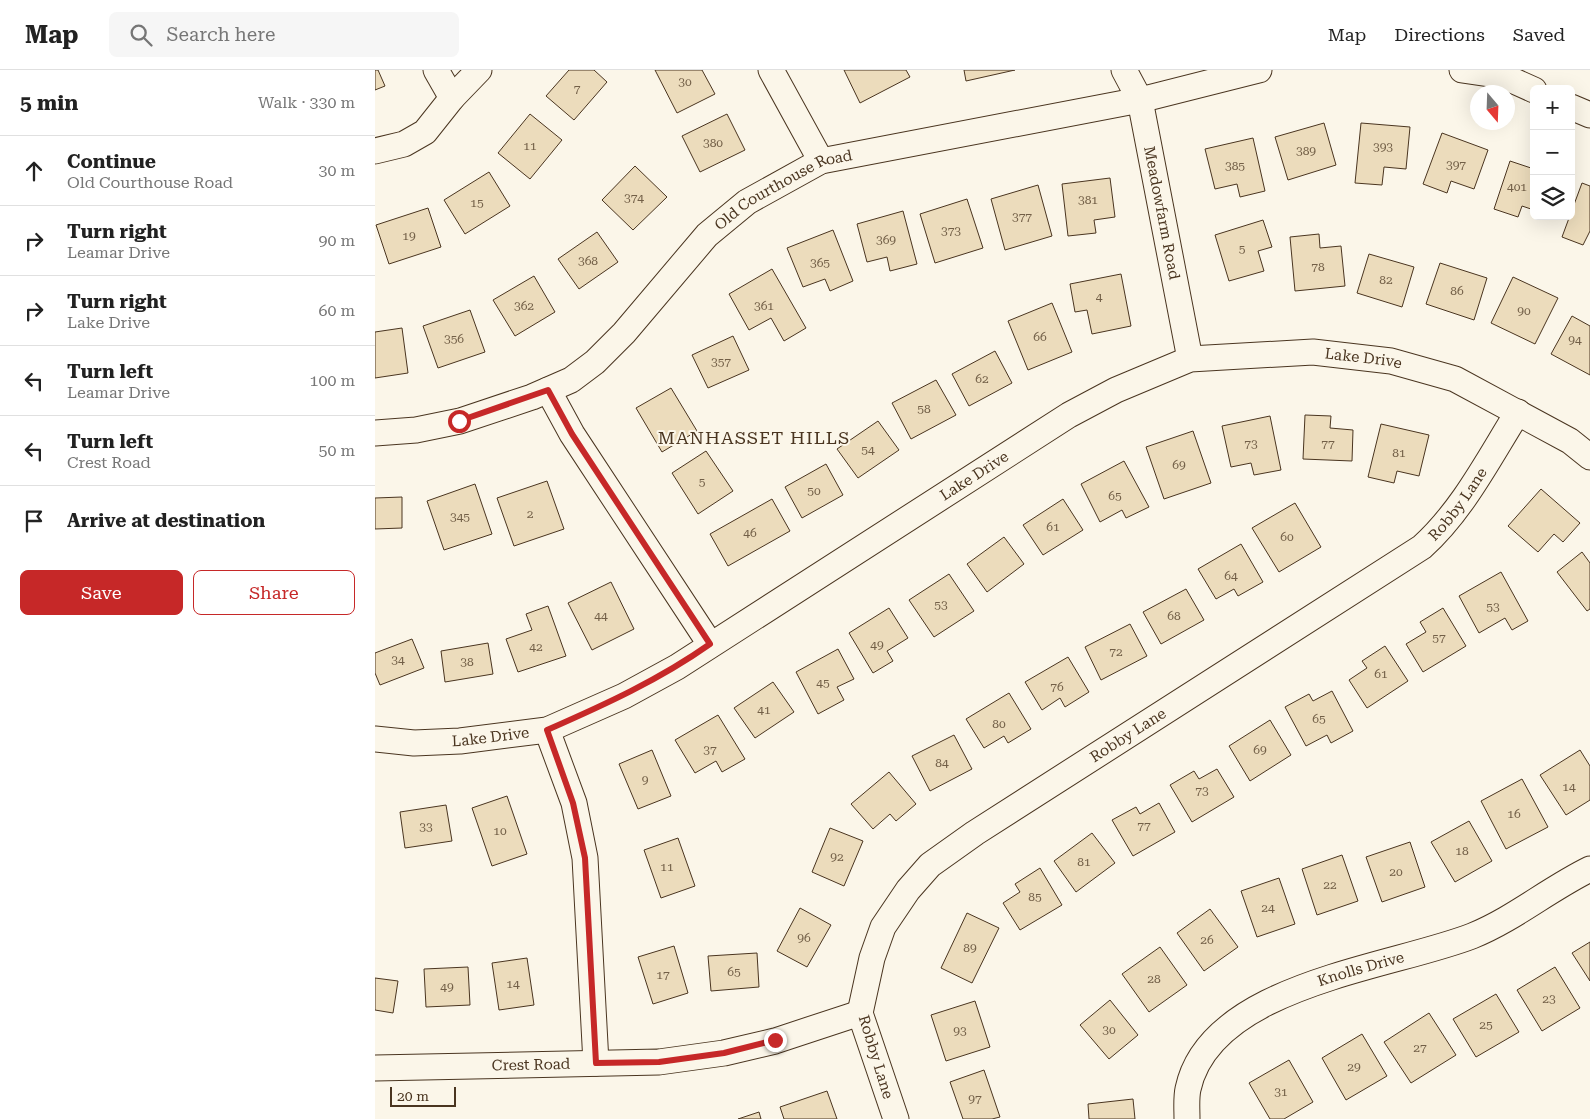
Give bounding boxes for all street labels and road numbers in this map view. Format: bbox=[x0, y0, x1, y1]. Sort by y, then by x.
street label: Meadowfarm Road bbox=[1140, 145, 1184, 282]
street label: Old Courthouse Road bbox=[711, 146, 854, 234]
street label: Lake Drive bbox=[1324, 344, 1404, 373]
street label: Lake Drive bbox=[937, 447, 1012, 504]
street label: Robby Lane bbox=[1425, 464, 1491, 544]
street label: Robby Lane bbox=[1087, 704, 1169, 766]
street label: Lake Drive bbox=[451, 723, 530, 750]
street label: Knolls Drive bbox=[1315, 948, 1406, 990]
street label: Robby Lane bbox=[855, 1013, 897, 1101]
street label: Crest Road bbox=[492, 1055, 571, 1075]

